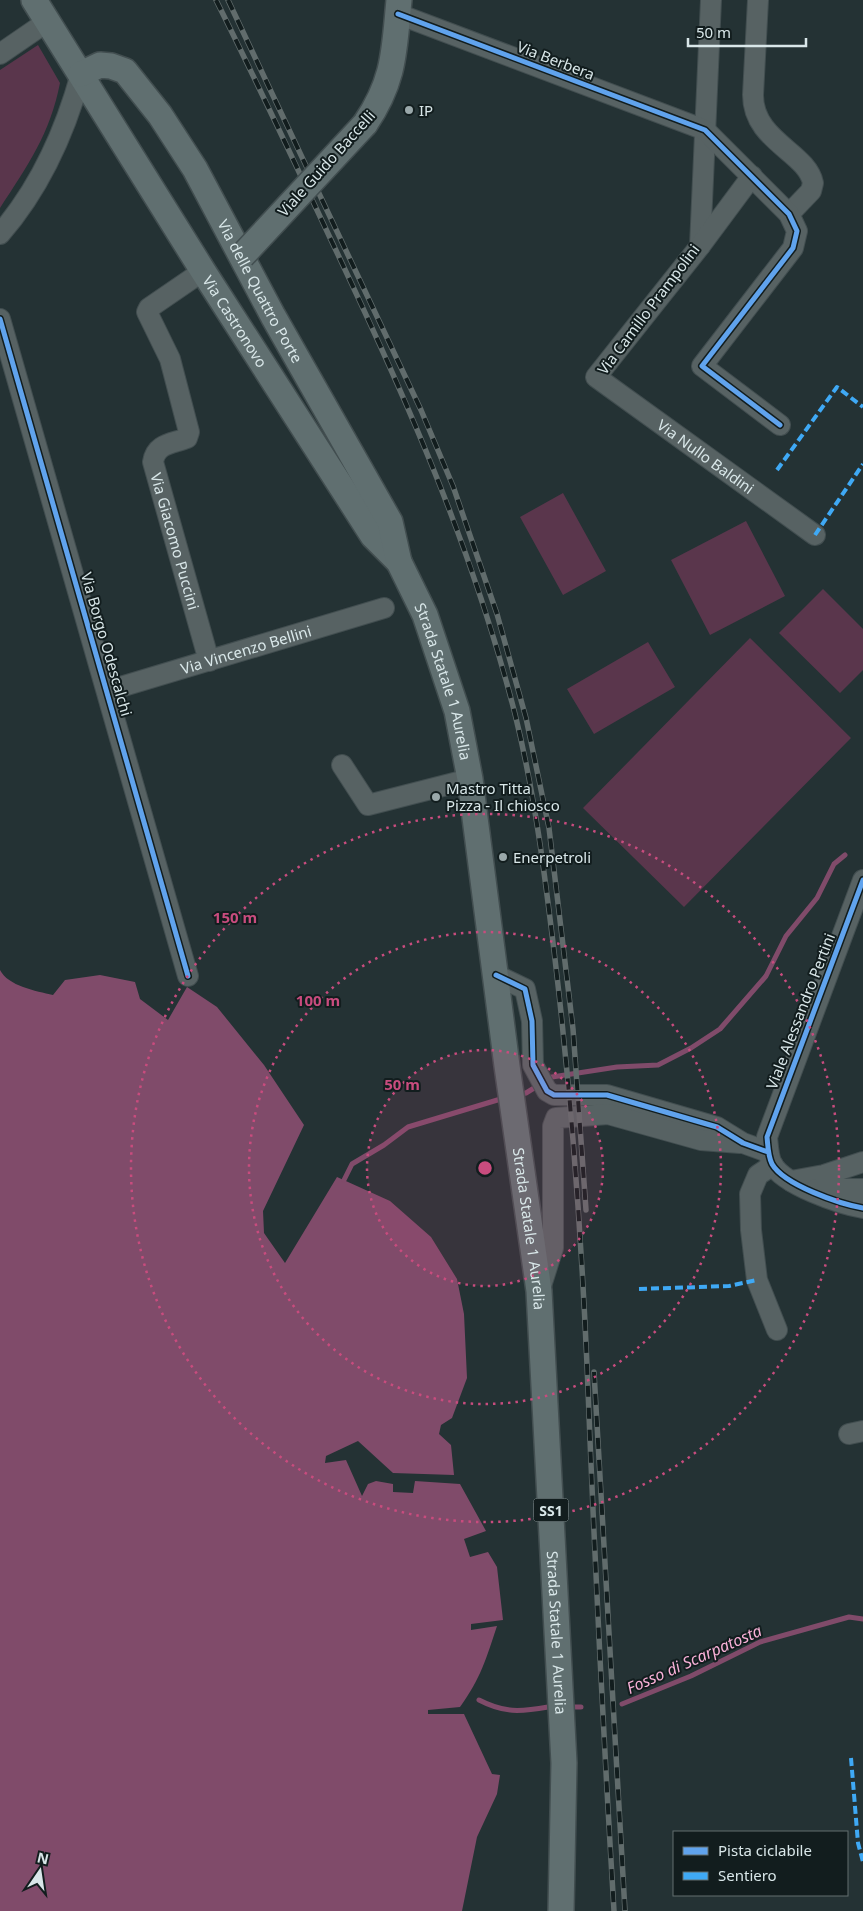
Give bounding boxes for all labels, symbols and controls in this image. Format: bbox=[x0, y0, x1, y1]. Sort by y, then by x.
scale bar bbox=[688, 15, 806, 47]
text: 50 m bbox=[696, 22, 731, 42]
street label: Via Berbera bbox=[514, 36, 598, 84]
place label: IP bbox=[419, 100, 433, 120]
marker: IP bbox=[403, 104, 415, 116]
street label: Viale Guido Baccelli bbox=[273, 106, 379, 220]
street label: Via delle Quattro Porte bbox=[213, 216, 308, 366]
street label: Via Camillo Prampolini bbox=[592, 240, 704, 378]
street label: Via Castronovo bbox=[198, 271, 272, 371]
street label: Via Nullo Baldini bbox=[653, 415, 758, 498]
street label: Via Giacomo Puccini bbox=[147, 470, 204, 612]
street label: Via Borgo Odescalchi bbox=[77, 570, 137, 718]
street label: Strada Statale 1 Aurelia bbox=[410, 599, 476, 762]
street label: Via Vincenzo Bellini bbox=[178, 620, 314, 678]
place label: Mastro Titta Pizza - Il chiosco bbox=[446, 778, 560, 815]
marker: Mastro Titta Pizza - Il chiosco bbox=[430, 791, 442, 803]
place label: Enerpetroli bbox=[513, 847, 591, 867]
marker: Enerpetroli bbox=[497, 851, 509, 863]
text: 150 m bbox=[213, 907, 257, 927]
street label: Viale Alessandro Pertini bbox=[761, 930, 839, 1092]
text: 100 m bbox=[296, 990, 340, 1010]
text: 50 m bbox=[384, 1074, 420, 1094]
street label: Strada Statale 1 Aurelia bbox=[509, 1146, 550, 1310]
centre of rings bbox=[476, 1159, 494, 1177]
road number: SS1 bbox=[534, 1498, 568, 1522]
street label: Strada Statale 1 Aurelia bbox=[543, 1550, 571, 1715]
water label: Fosso di Scarpatosta bbox=[623, 1619, 765, 1699]
legend bbox=[673, 1831, 848, 1896]
text: Pista ciclabile bbox=[718, 1840, 812, 1860]
north arrow bbox=[15, 1846, 65, 1896]
text: N bbox=[35, 1847, 51, 1868]
text: Sentiero bbox=[718, 1865, 777, 1885]

